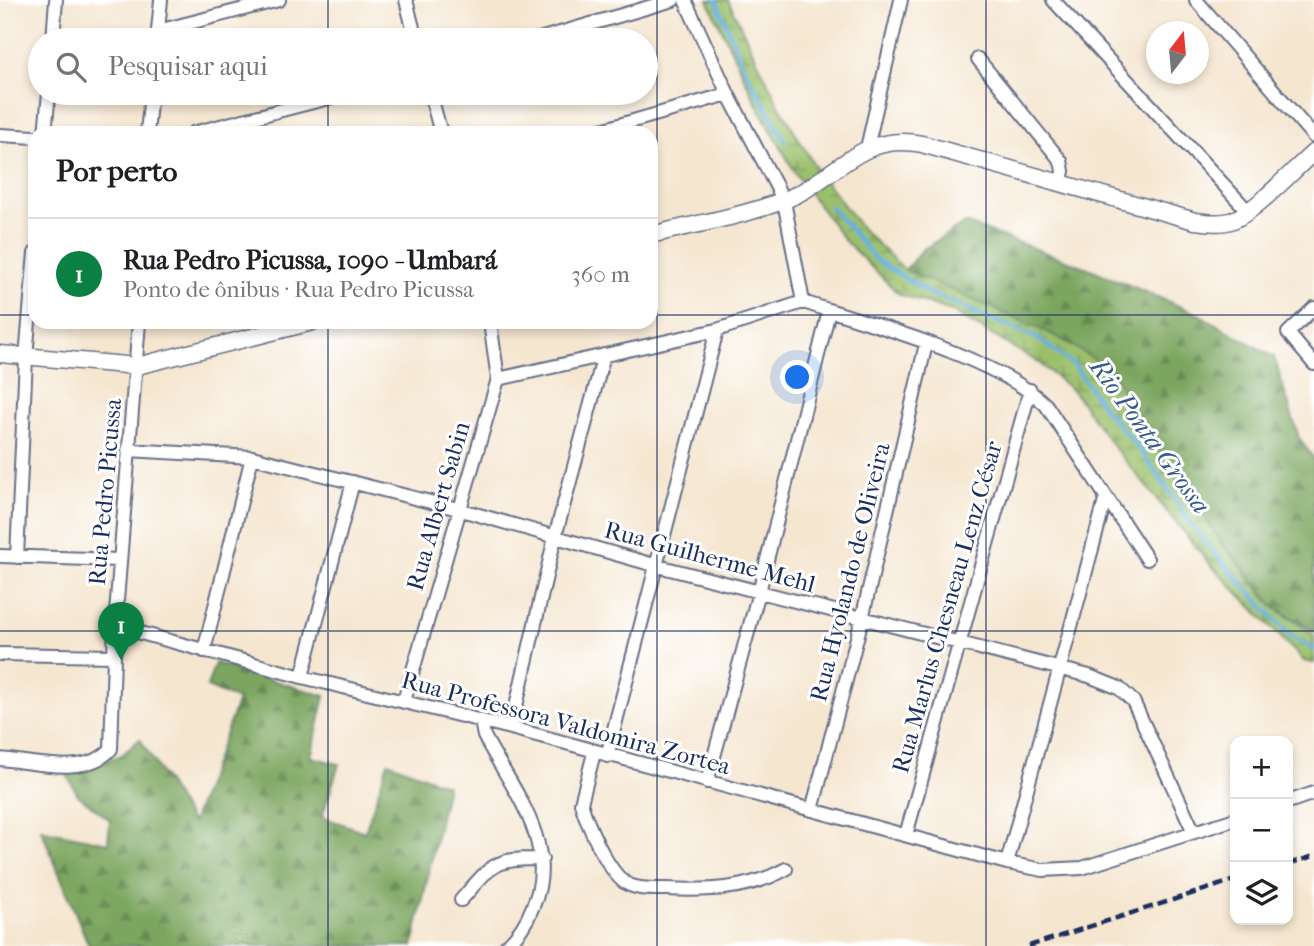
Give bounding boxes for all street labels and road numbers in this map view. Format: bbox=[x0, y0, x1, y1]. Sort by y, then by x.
street label: Rua Pedro Picussa bbox=[83, 396, 127, 587]
street label: Rua Albert Sabin bbox=[401, 418, 476, 594]
street label: Rua Marlus Chesneau Lenz César bbox=[886, 437, 1008, 776]
street label: Rua Hyolando de Oliveira bbox=[804, 439, 896, 704]
street label: Rua Guilherme Mehl bbox=[602, 515, 819, 599]
street label: Rua Professora Valdomira Zortea bbox=[398, 666, 734, 781]

